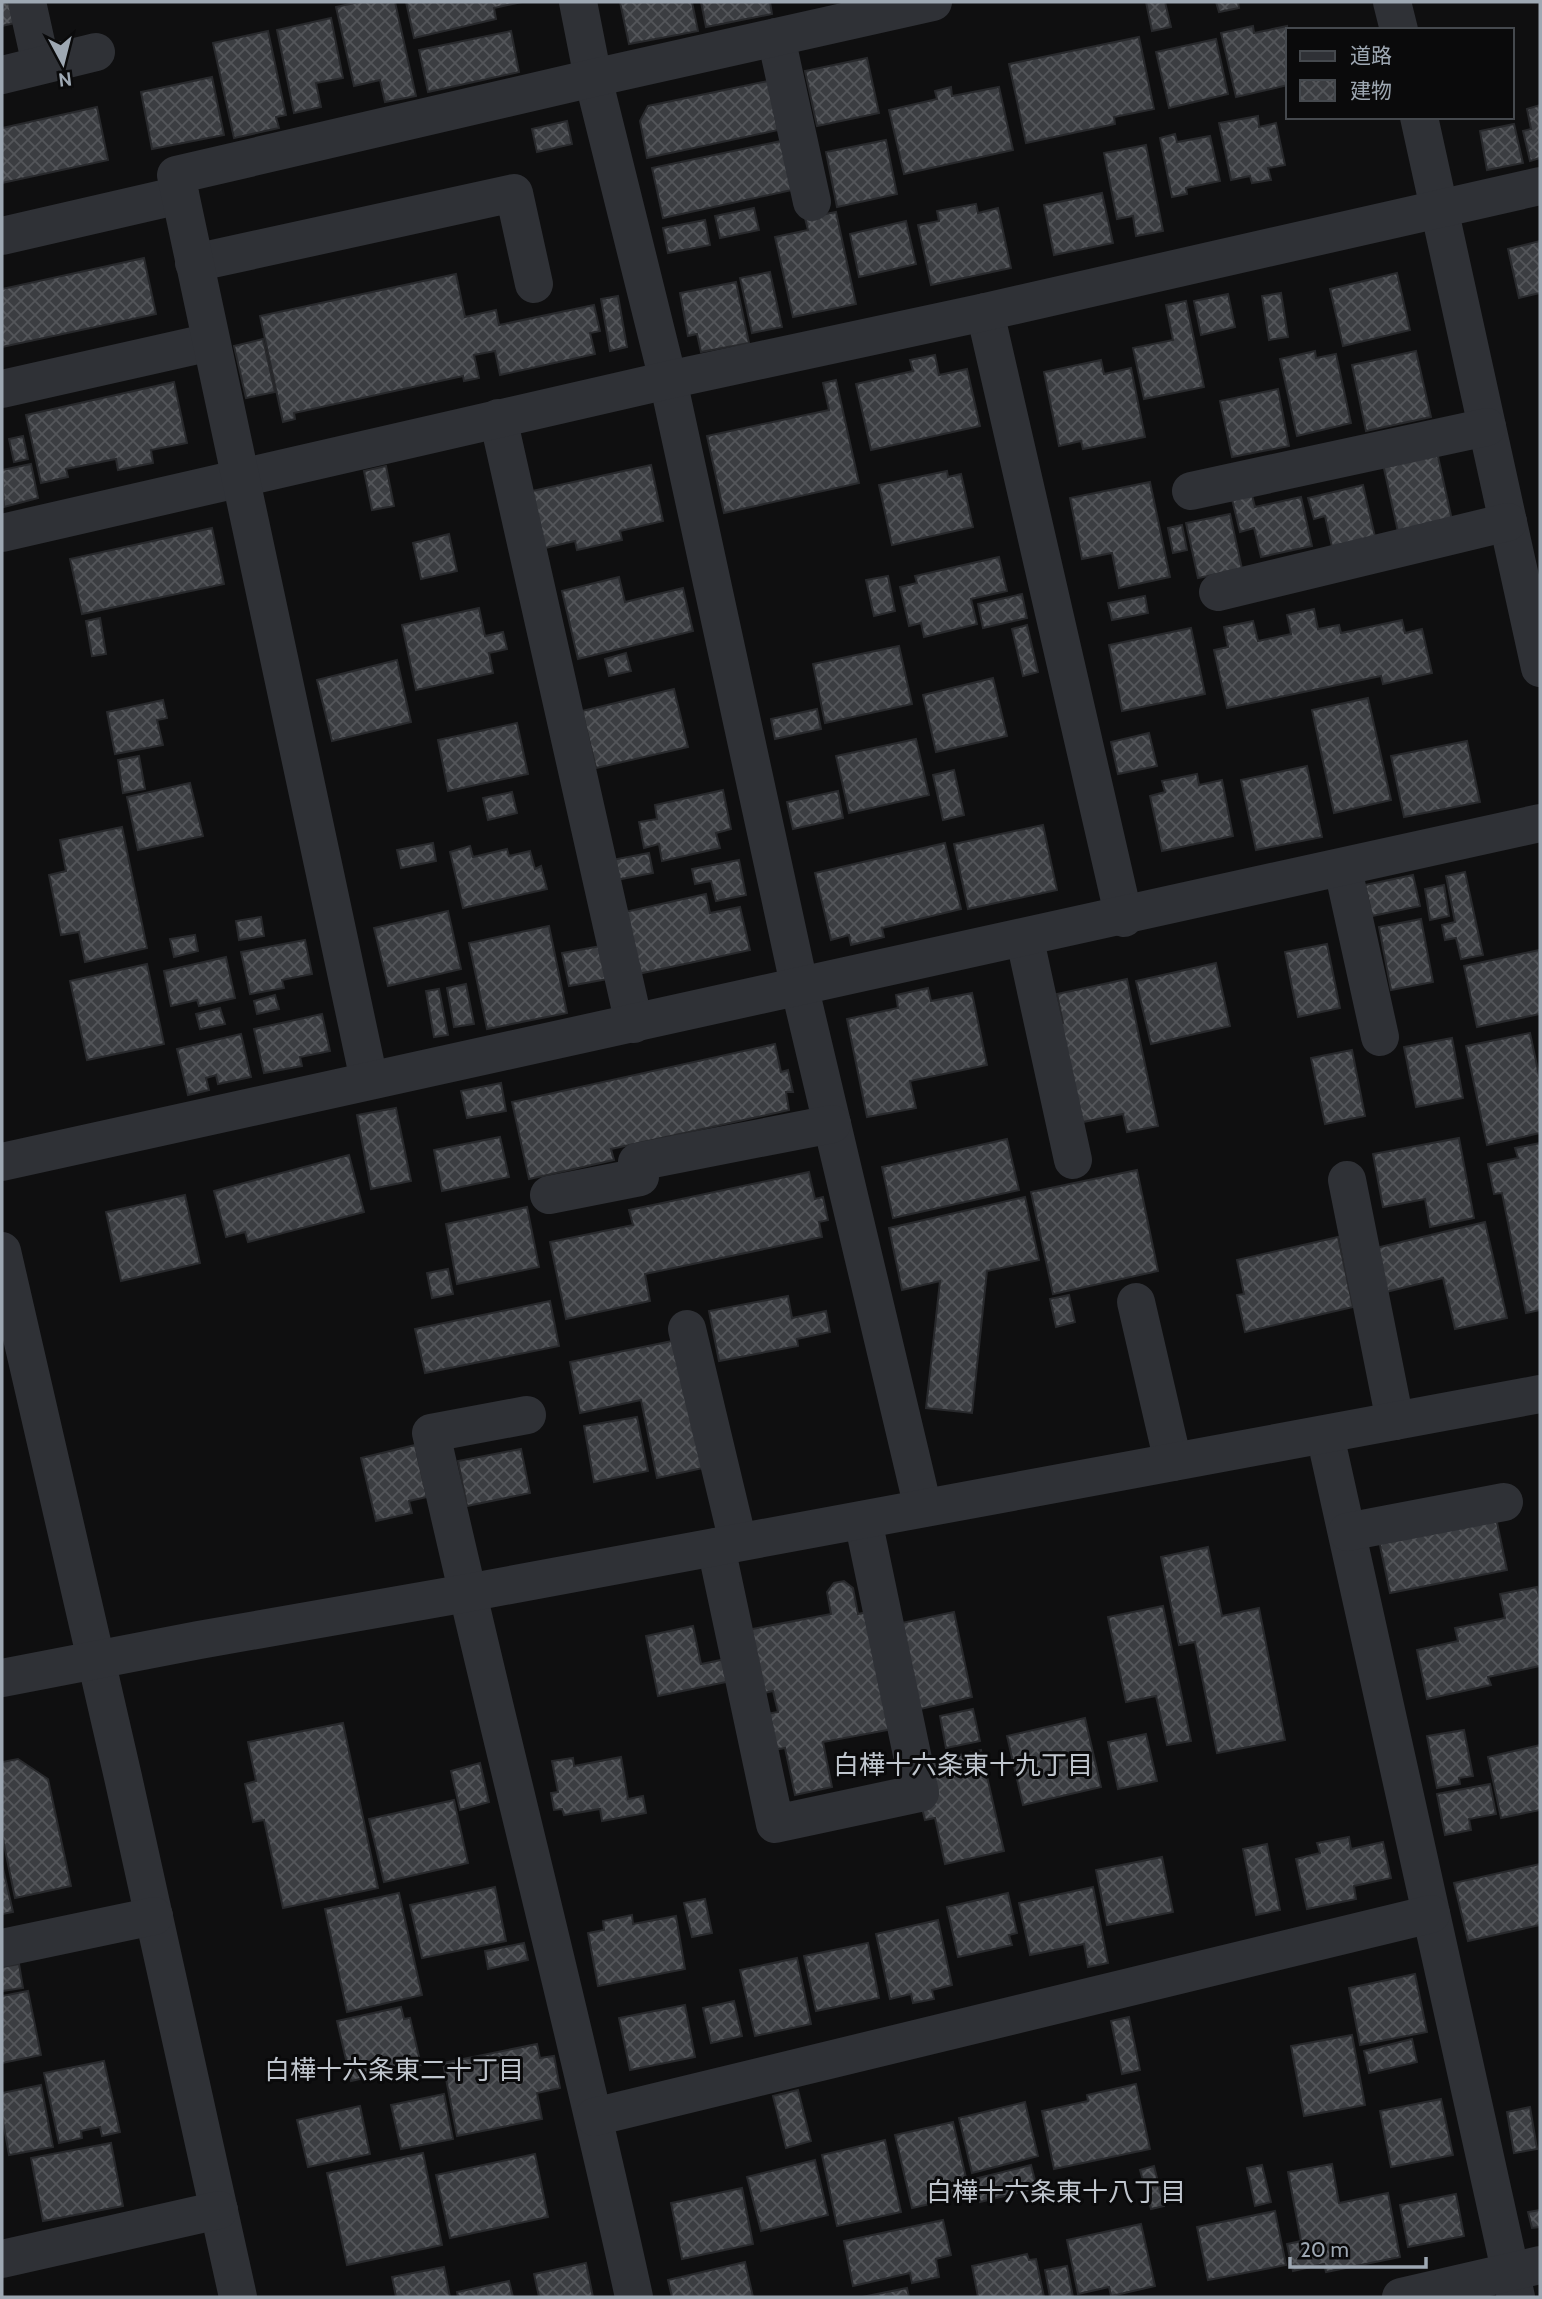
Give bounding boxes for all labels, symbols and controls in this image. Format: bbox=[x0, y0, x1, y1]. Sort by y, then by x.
north arrow bbox=[28, 28, 98, 98]
legend bbox=[1286, 28, 1514, 119]
text: 道路 bbox=[1350, 43, 1392, 68]
text: N bbox=[57, 67, 73, 92]
text: 建物 bbox=[1350, 78, 1392, 103]
district label: 白樺十六条東十九丁目 bbox=[833, 1749, 1093, 1781]
district label: 白樺十六条東二十丁目 bbox=[264, 2054, 524, 2086]
district label: 白樺十六条東十八丁目 bbox=[926, 2176, 1186, 2208]
scale bar bbox=[1290, 2226, 1426, 2270]
text: 20 m bbox=[1300, 2237, 1349, 2262]

